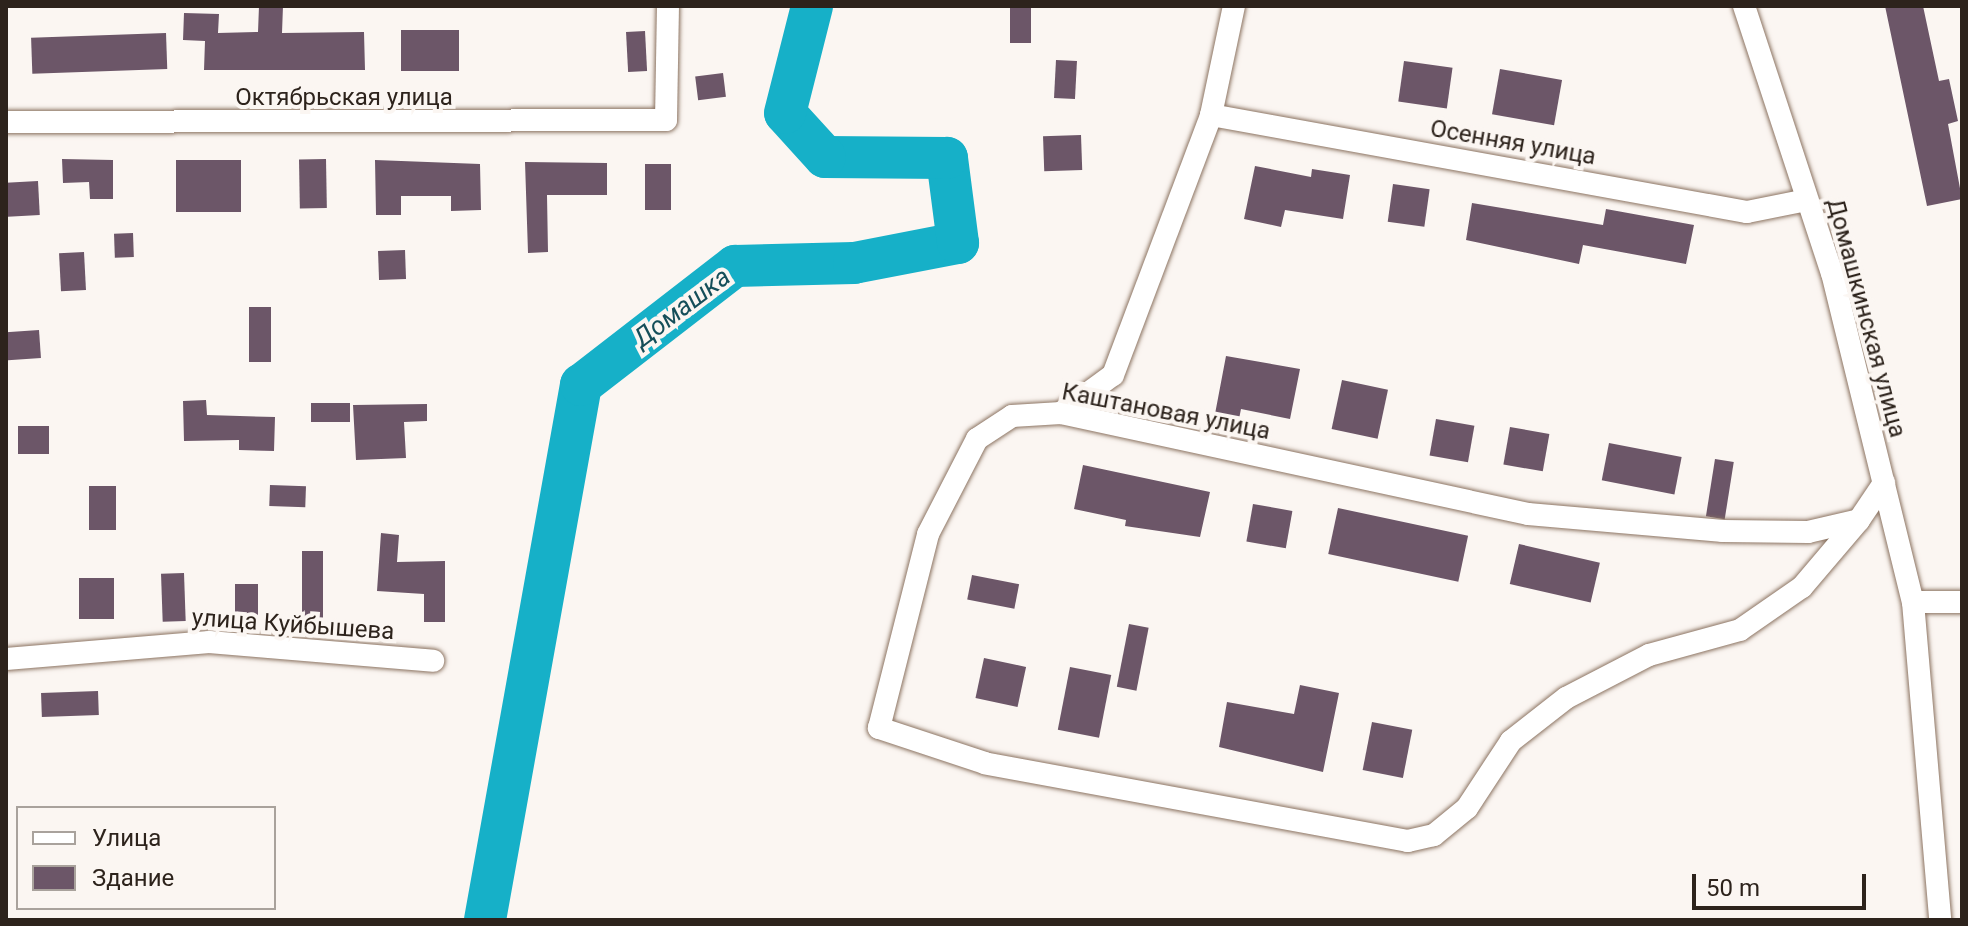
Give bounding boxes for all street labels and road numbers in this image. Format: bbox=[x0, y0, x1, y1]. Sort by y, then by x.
street label: Октябрьская улица bbox=[235, 84, 453, 112]
street label: Осенняя улица bbox=[1428, 114, 1598, 172]
street label: Домашкинская улица bbox=[1820, 195, 1912, 441]
street label: Каштановая улица bbox=[1059, 378, 1273, 446]
street label: улица Куйбышева bbox=[191, 604, 395, 646]

